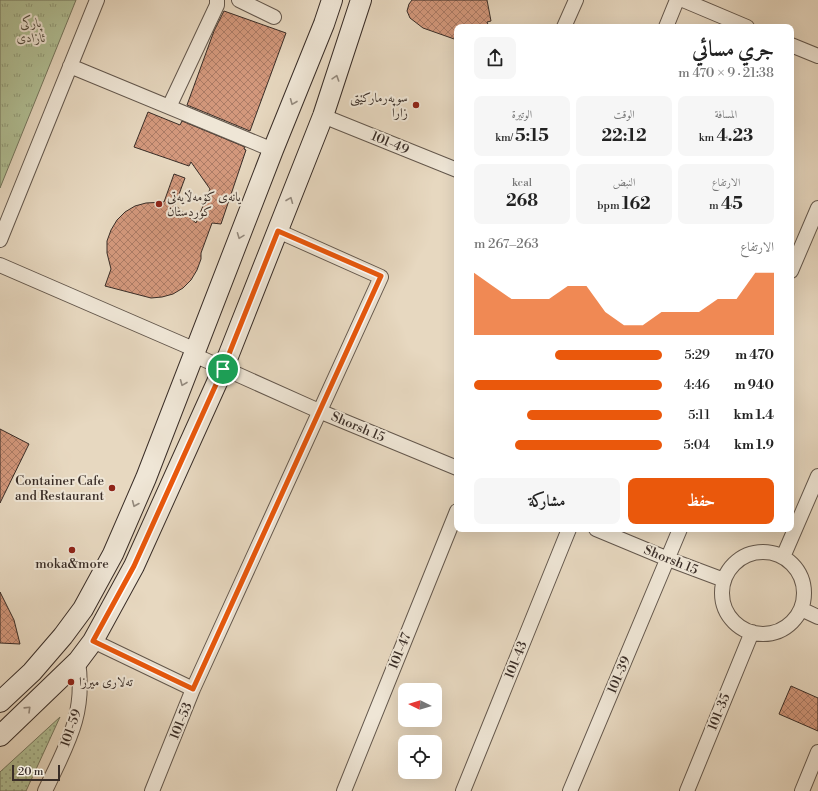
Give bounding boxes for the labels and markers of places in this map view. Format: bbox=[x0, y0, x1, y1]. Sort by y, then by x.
place label: سوپەرمارکێتی زارا bbox=[350, 90, 408, 121]
marker: سوپەرمارکێتی زارا bbox=[411, 100, 421, 110]
place label: یانەی کۆمەڵایەتی کوردستان bbox=[167, 189, 242, 220]
marker: یانەی کۆمەڵایەتی کوردستان bbox=[154, 199, 164, 209]
pin bbox=[206, 352, 240, 386]
place label: Container Cafe and Restaurant bbox=[15, 473, 104, 504]
marker: Container Cafe and Restaurant bbox=[107, 483, 117, 493]
marker: moka&more bbox=[67, 545, 77, 555]
place label: moka&more bbox=[35, 556, 109, 572]
place label: تەلاری میرزا bbox=[79, 674, 133, 690]
marker: تەلاری میرزا bbox=[66, 677, 76, 687]

